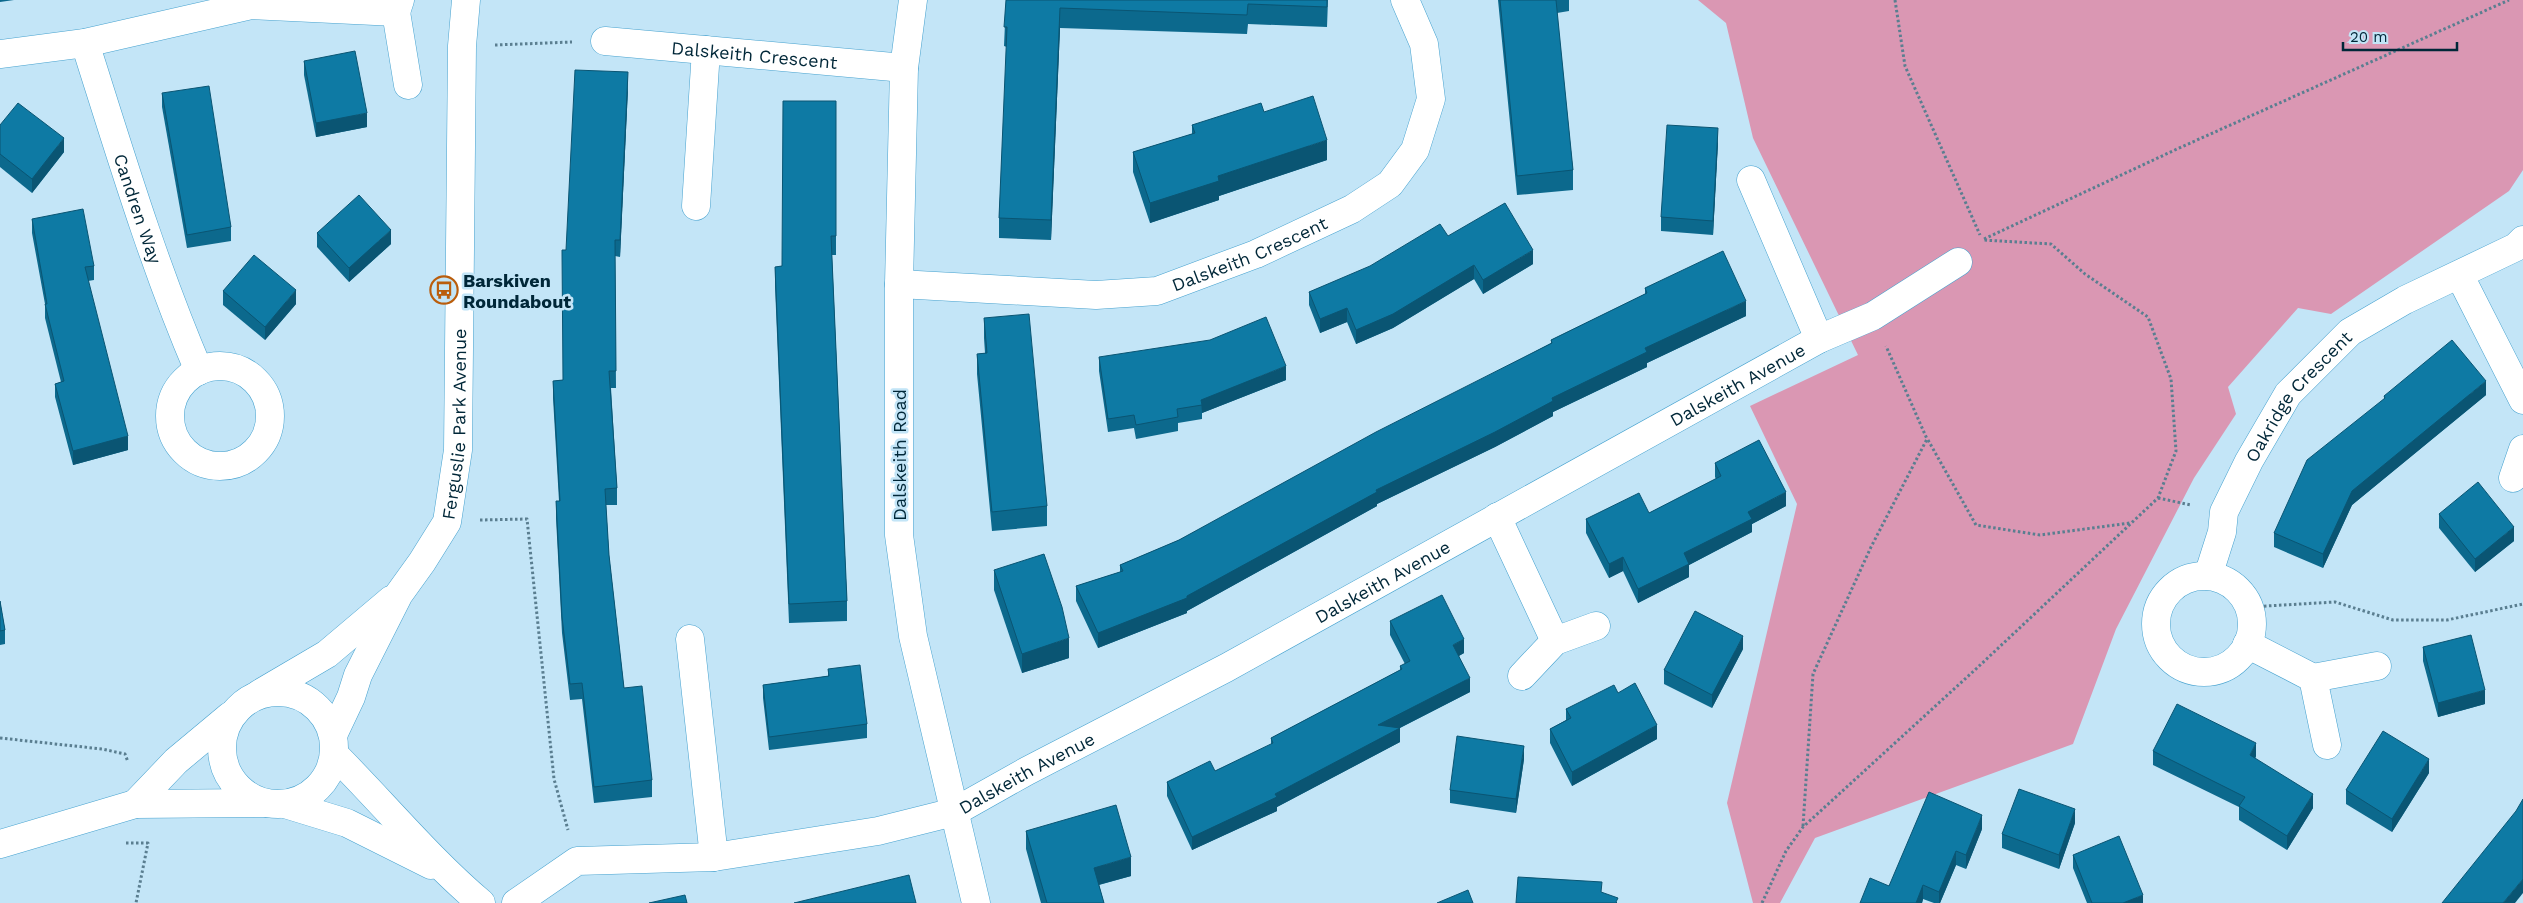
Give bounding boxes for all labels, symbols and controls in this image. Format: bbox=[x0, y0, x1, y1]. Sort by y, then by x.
scale bar bbox=[2343, 20, 2457, 52]
text: 20 m bbox=[2350, 28, 2388, 46]
street label: Dalskeith Crescent bbox=[671, 37, 839, 72]
street label: Candren Way bbox=[110, 151, 167, 267]
street label: Dalskeith Crescent bbox=[1169, 212, 1331, 295]
place label: Barskiven Roundabout bbox=[463, 270, 571, 312]
bus stop icon: Barskiven Roundabout bbox=[429, 275, 459, 305]
street label: Oakridge Crescent bbox=[2240, 326, 2356, 465]
street label: Ferguslie Park Avenue bbox=[437, 328, 470, 521]
street label: Dalskeith Avenue bbox=[1666, 339, 1808, 430]
street label: Dalskeith Road bbox=[889, 389, 910, 521]
street label: Dalskeith Avenue bbox=[1311, 535, 1453, 627]
street label: Dalskeith Avenue bbox=[955, 728, 1098, 818]

